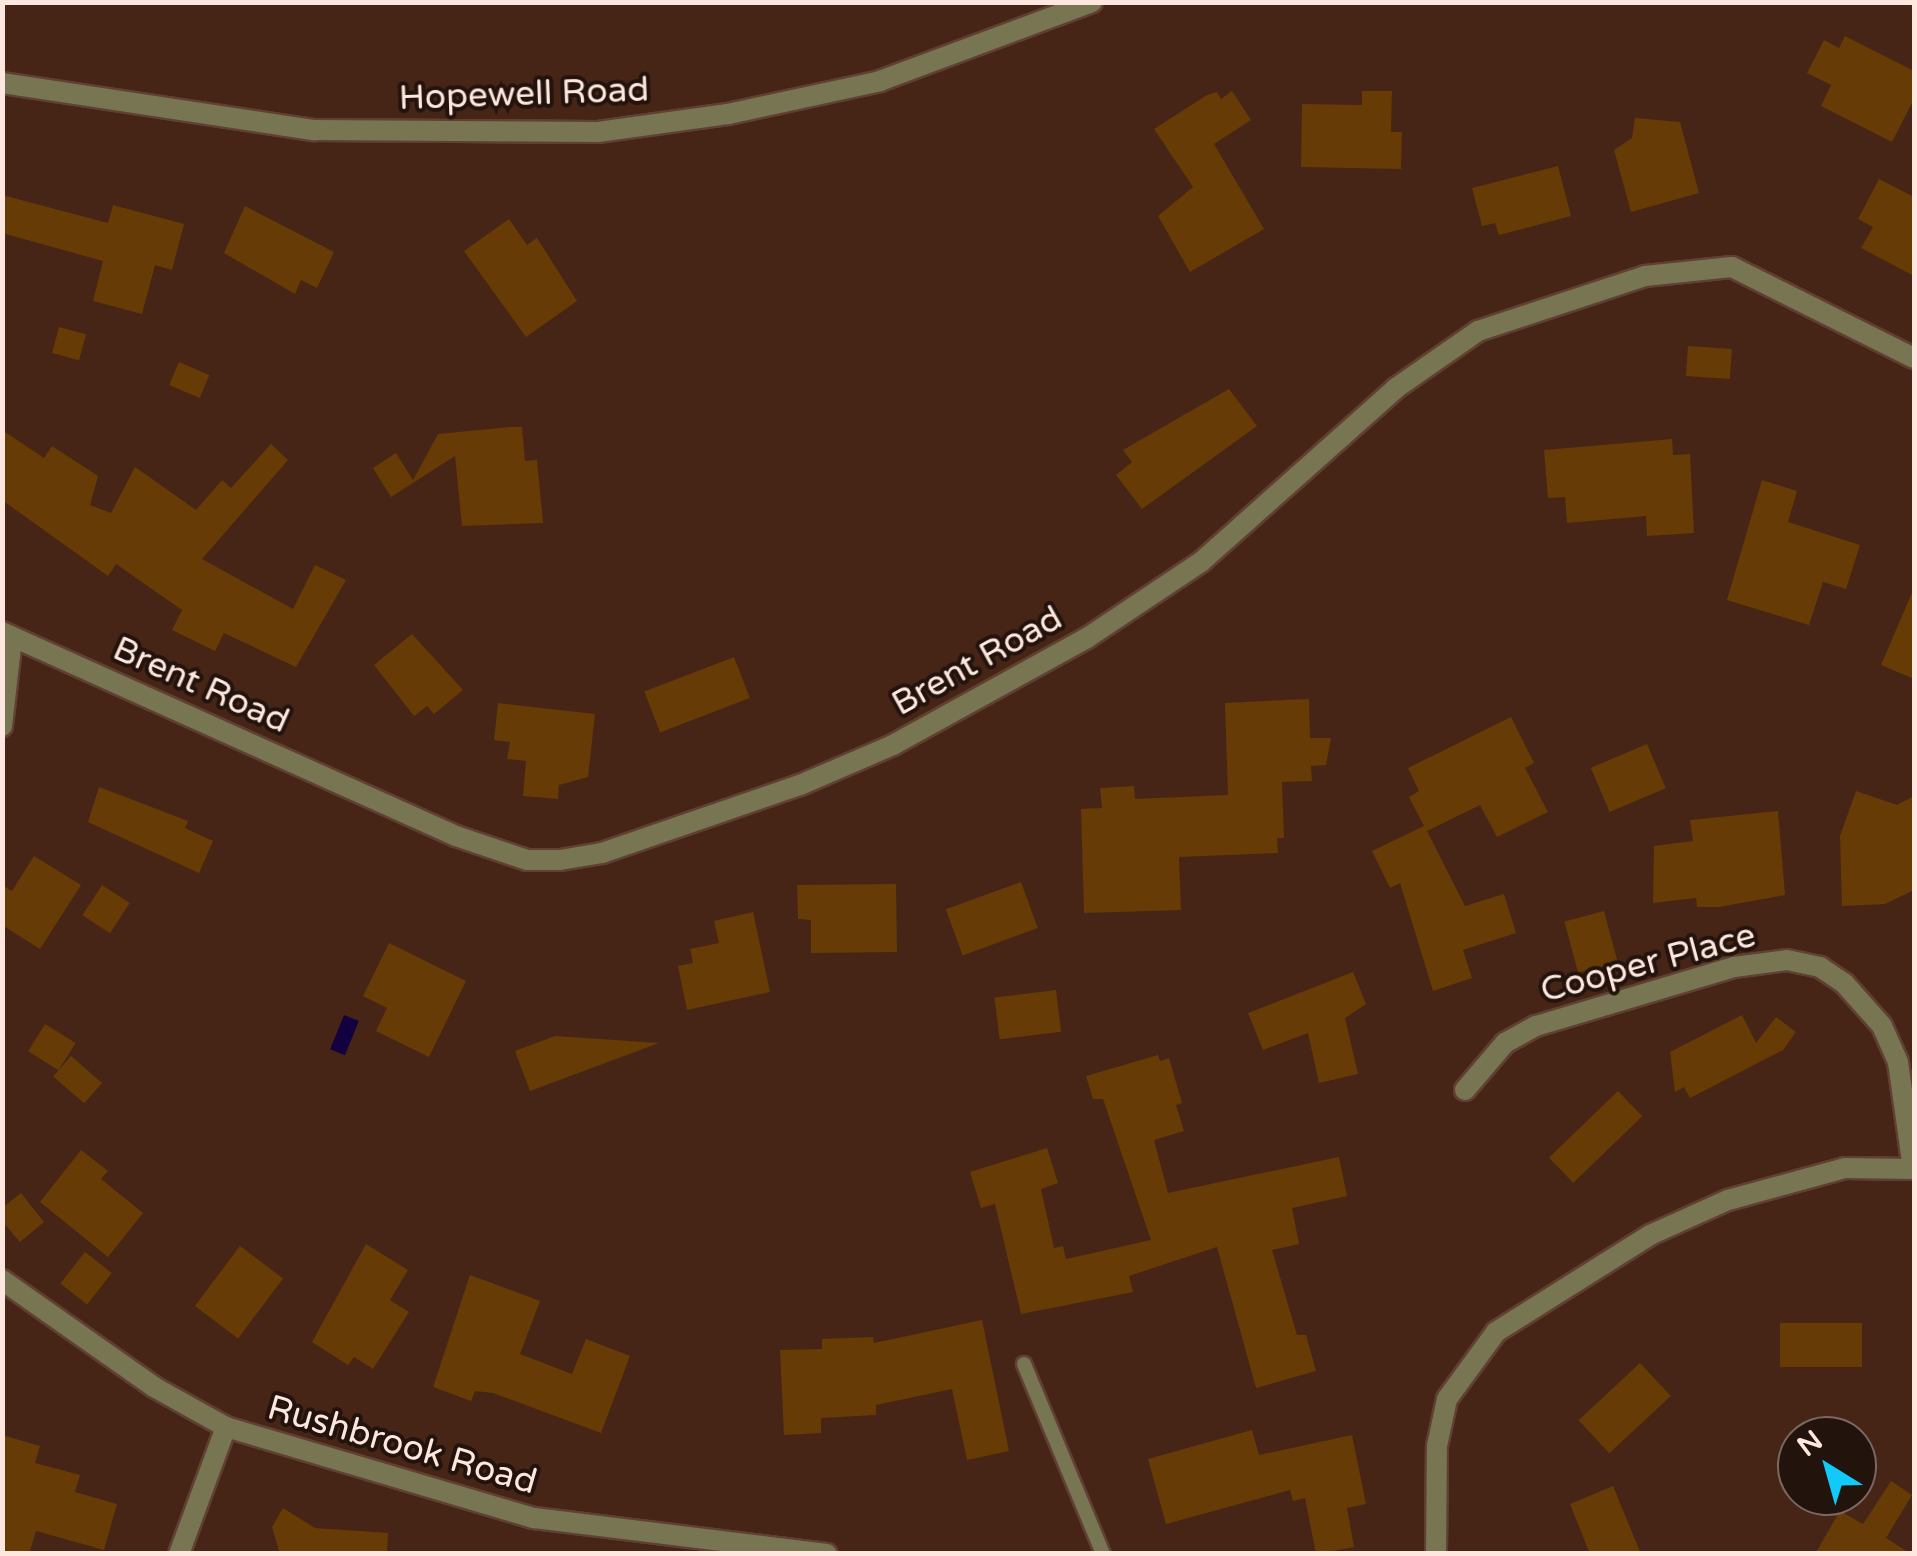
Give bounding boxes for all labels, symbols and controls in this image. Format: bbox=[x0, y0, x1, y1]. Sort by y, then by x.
street label: Hopewell Road bbox=[398, 69, 650, 119]
street label: Brent Road bbox=[885, 597, 1069, 725]
street label: Brent Road bbox=[107, 628, 295, 742]
street label: Cooper Place bbox=[1536, 914, 1760, 1012]
street label: Rushbrook Road bbox=[263, 1386, 541, 1504]
north arrow bbox=[1777, 1416, 1877, 1516]
text: N bbox=[1791, 1423, 1829, 1464]

